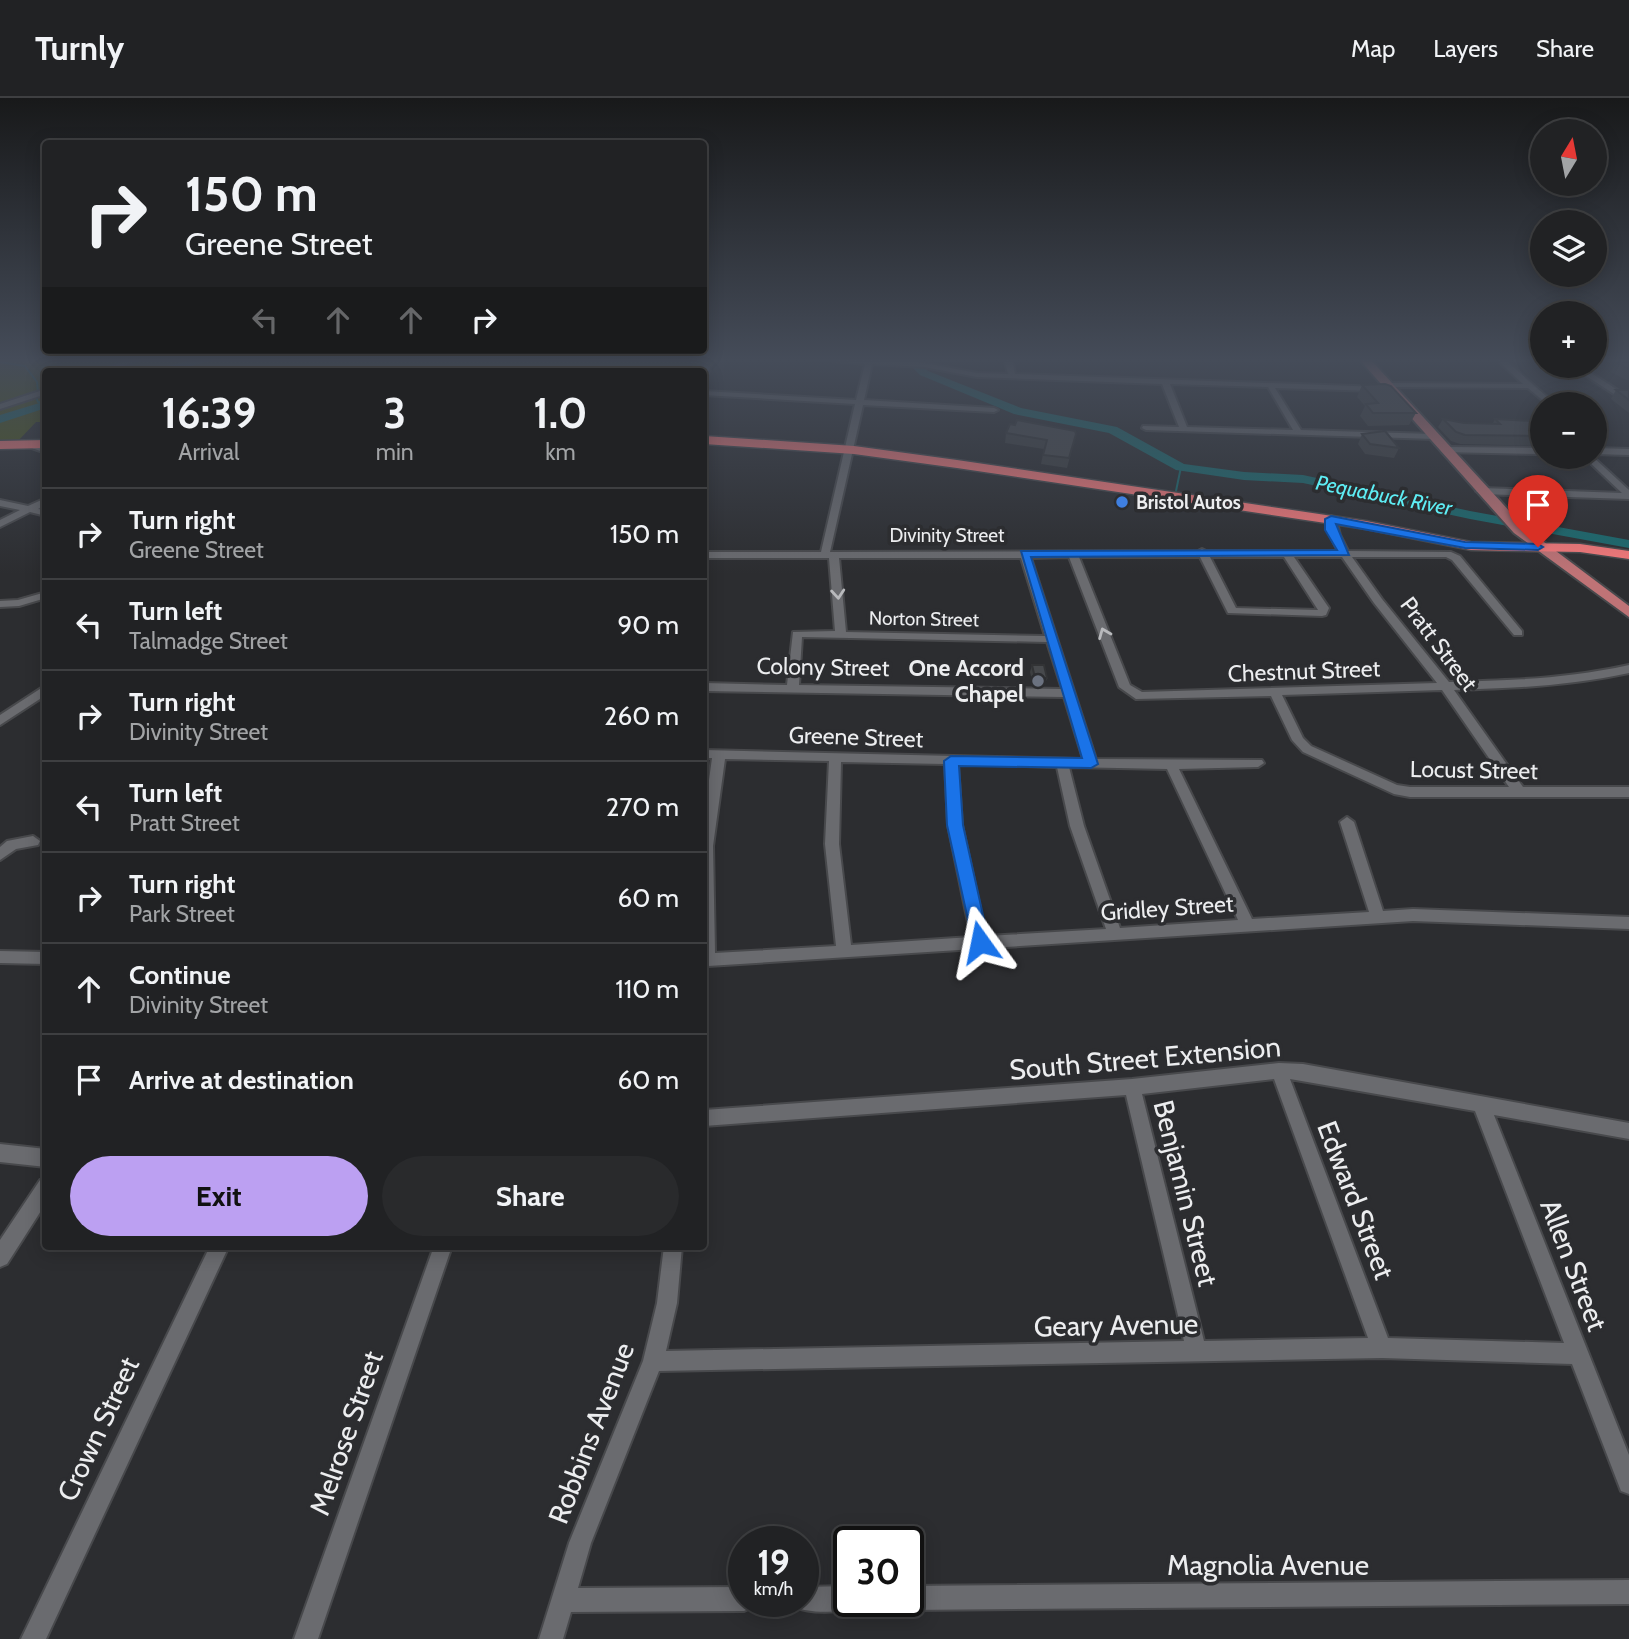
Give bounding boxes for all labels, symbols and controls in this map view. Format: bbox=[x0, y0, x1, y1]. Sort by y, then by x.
text: Turnly bbox=[35, 28, 124, 68]
text: Map bbox=[1351, 34, 1395, 63]
text: Layers bbox=[1433, 34, 1498, 63]
text: Share bbox=[1536, 34, 1594, 63]
north arrow bbox=[1530, 119, 1606, 196]
map controls bbox=[1530, 119, 1607, 469]
text: 150 m bbox=[185, 164, 318, 223]
icon: right bbox=[70, 168, 161, 259]
button: layers bbox=[1530, 210, 1607, 287]
text: Greene Street bbox=[185, 224, 373, 263]
icon: left bbox=[246, 301, 284, 339]
icon: ahead bbox=[319, 301, 357, 339]
icon: ahead bbox=[392, 301, 430, 339]
icon: right bbox=[465, 301, 503, 339]
button: + bbox=[1530, 301, 1607, 378]
text: 16:39 bbox=[162, 387, 256, 439]
text: 3 bbox=[383, 387, 406, 439]
text: 1.0 bbox=[533, 387, 587, 439]
button: − bbox=[1530, 392, 1607, 469]
text: Arrival bbox=[178, 438, 240, 466]
text: min bbox=[376, 438, 414, 466]
text: km bbox=[545, 438, 576, 466]
water label: Pequabuck River bbox=[1314, 470, 1456, 521]
pin bbox=[1508, 475, 1568, 547]
icon: arrive bbox=[1519, 486, 1557, 524]
place label: Bristol Autos bbox=[1136, 491, 1241, 514]
marker: Bristol Autos bbox=[1114, 494, 1130, 510]
text: Turn right bbox=[129, 504, 235, 536]
icon: right bbox=[70, 515, 108, 553]
text: 150 m bbox=[610, 518, 679, 550]
street label: Divinity Street bbox=[890, 524, 1005, 547]
text: Greene Street bbox=[129, 536, 264, 564]
one-way arrow bbox=[830, 588, 845, 600]
street label: Pratt Street bbox=[1395, 591, 1484, 697]
text: Turn left bbox=[129, 595, 222, 627]
icon: left bbox=[70, 606, 108, 644]
street label: Norton Street bbox=[869, 607, 980, 631]
text: 90 m bbox=[617, 609, 679, 641]
text: Talmadge Street bbox=[129, 627, 288, 655]
one-way arrow bbox=[1098, 628, 1112, 640]
street label: Colony Street bbox=[756, 652, 890, 682]
place label: One Accord Chapel bbox=[908, 654, 1024, 708]
street label: Chestnut Street bbox=[1227, 654, 1381, 688]
marker: One Accord Chapel bbox=[1030, 673, 1046, 689]
text: Turn right bbox=[129, 686, 235, 718]
icon: right bbox=[70, 697, 108, 735]
text: 260 m bbox=[604, 700, 679, 732]
text: Divinity Street bbox=[129, 718, 268, 746]
street label: Greene Street bbox=[788, 721, 924, 753]
street label: Locust Street bbox=[1410, 755, 1538, 785]
text: Turn left bbox=[129, 777, 222, 809]
icon: left bbox=[70, 788, 108, 826]
text: 270 m bbox=[606, 791, 679, 823]
text: Pratt Street bbox=[129, 809, 240, 837]
text: Turn right bbox=[129, 868, 235, 900]
icon: right bbox=[70, 879, 108, 917]
text: 60 m bbox=[617, 882, 679, 914]
street label: Gridley Street bbox=[1100, 889, 1235, 927]
text: Park Street bbox=[129, 900, 235, 928]
position arrow bbox=[943, 905, 1017, 979]
text: Continue bbox=[129, 959, 231, 991]
icon: ahead bbox=[70, 970, 108, 1008]
text: 110 m bbox=[615, 973, 679, 1005]
text: Divinity Street bbox=[129, 991, 268, 1019]
street label: South Street Extension bbox=[1008, 1029, 1282, 1087]
icon: arrive bbox=[70, 1061, 108, 1099]
text: Arrive at destination bbox=[129, 1064, 354, 1096]
text: 60 m bbox=[617, 1064, 679, 1096]
street label: Benjamin Street bbox=[1146, 1096, 1226, 1290]
street label: Edward Street bbox=[1310, 1116, 1402, 1284]
button: Exit bbox=[70, 1156, 368, 1236]
button: Share bbox=[382, 1156, 679, 1236]
street label: Allen Street bbox=[1533, 1194, 1615, 1336]
street label: Geary Avenue bbox=[1033, 1307, 1199, 1343]
street label: Robbins Avenue bbox=[541, 1338, 641, 1528]
street label: Melrose Street bbox=[302, 1346, 390, 1520]
street label: Crown Street bbox=[50, 1352, 146, 1506]
speed limit sign: 30 bbox=[833, 1526, 924, 1617]
text: 19 bbox=[757, 1541, 790, 1584]
street label: Magnolia Avenue bbox=[1167, 1548, 1369, 1582]
text: km/h bbox=[754, 1578, 793, 1600]

